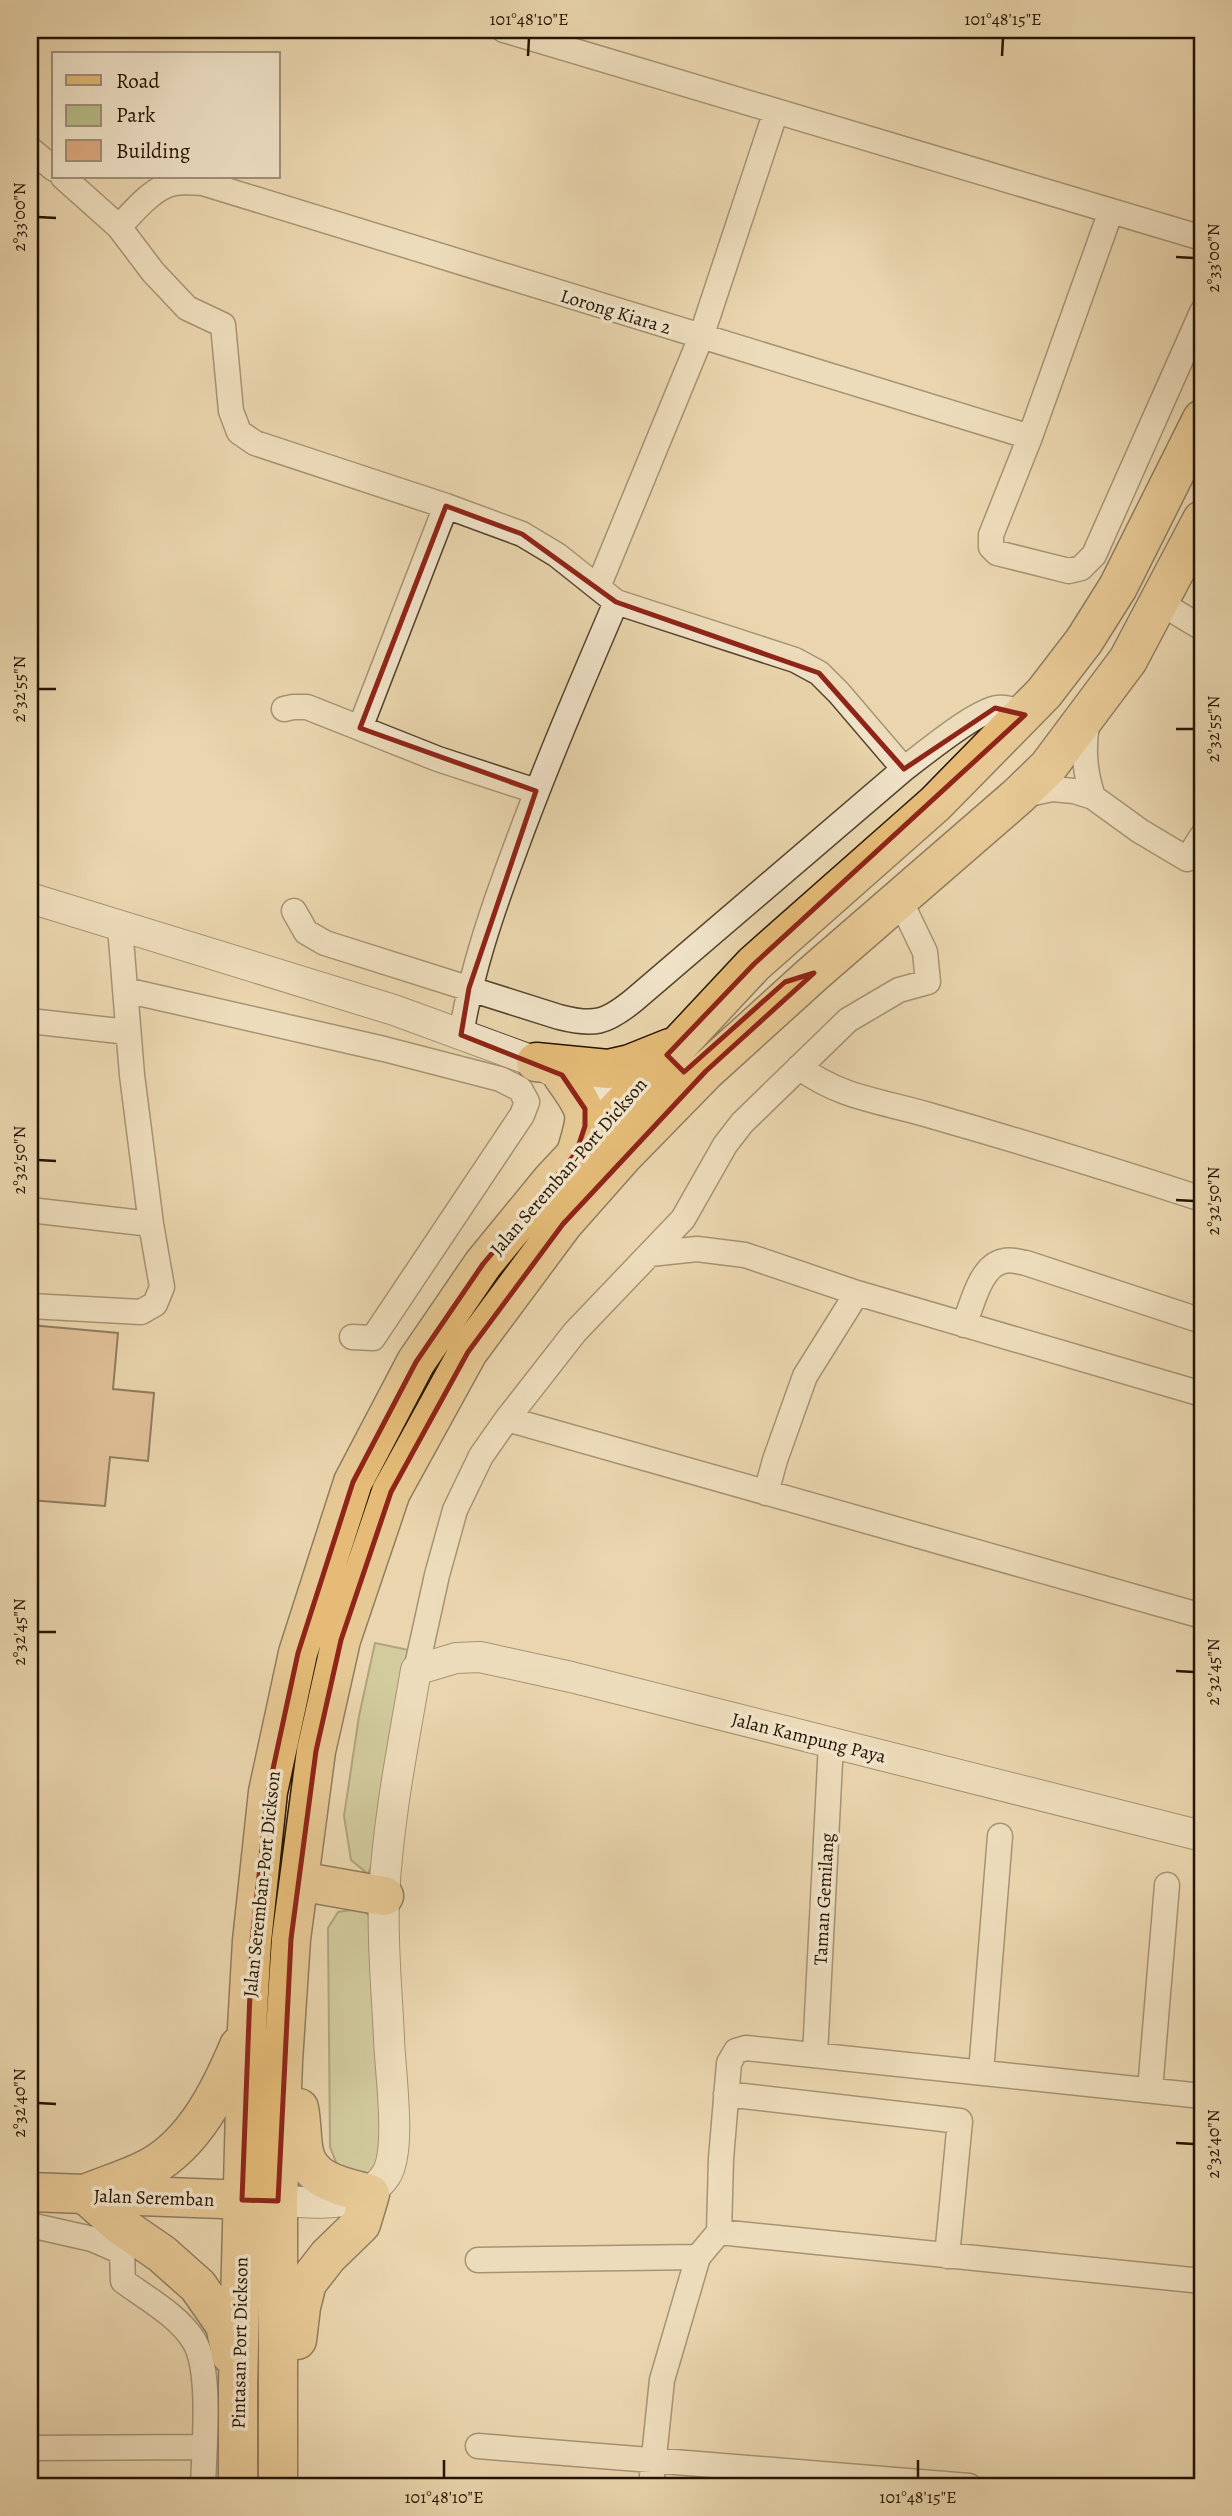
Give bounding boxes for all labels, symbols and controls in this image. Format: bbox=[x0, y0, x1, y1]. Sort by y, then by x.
text: 101°48'10"E bbox=[489, 7, 569, 31]
text: 101°48'15"E bbox=[964, 7, 1042, 31]
legend bbox=[52, 52, 280, 178]
text: Road bbox=[116, 67, 160, 95]
text: Park bbox=[116, 101, 156, 129]
text: Building bbox=[116, 137, 191, 165]
text: 2°33'00"N bbox=[7, 182, 31, 252]
text: 2°33'00"N bbox=[1201, 223, 1225, 293]
street label: Lorong Kiara 2 bbox=[557, 283, 674, 341]
text: 2°32'55"N bbox=[7, 655, 31, 722]
text: 2°32'55"N bbox=[1201, 695, 1225, 762]
street label: Jalan Seremban-Port Dickson bbox=[484, 1072, 653, 1261]
text: 2°32'50"N bbox=[7, 1126, 31, 1194]
text: 2°32'50"N bbox=[1201, 1167, 1225, 1235]
text: 2°32'45"N bbox=[7, 1598, 31, 1666]
text: 2°32'45"N bbox=[1201, 1638, 1225, 1706]
street label: Jalan Kampung Paya bbox=[729, 1706, 889, 1770]
street label: Jalan Seremban-Port Dickson bbox=[237, 1770, 287, 1999]
street label: Taman Gemilang bbox=[808, 1832, 840, 1966]
text: 2°32'40"N bbox=[7, 2068, 31, 2138]
text: 2°32'40"N bbox=[1201, 2109, 1225, 2179]
street label: Jalan Seremban bbox=[93, 2183, 215, 2213]
street label: Pintasan Port Dickson bbox=[226, 2257, 254, 2429]
text: 101°48'10"E bbox=[404, 2485, 484, 2509]
text: 101°48'15"E bbox=[879, 2485, 957, 2509]

